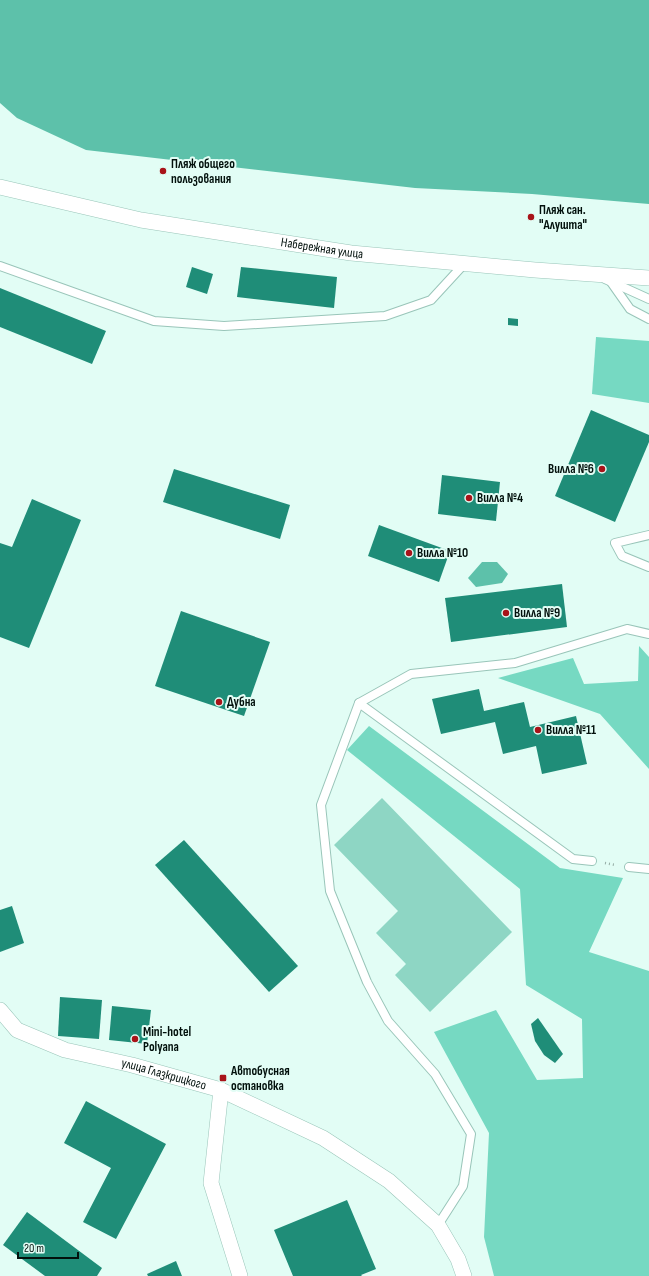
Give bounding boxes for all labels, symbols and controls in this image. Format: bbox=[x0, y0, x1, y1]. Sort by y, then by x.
place label: Пляж общего пользования bbox=[171, 156, 235, 187]
marker: Пляж общего пользования bbox=[158, 166, 168, 176]
place label: Пляж сан. "Алушта" bbox=[539, 202, 587, 233]
marker: Пляж сан. "Алушта" bbox=[526, 212, 536, 222]
street label: Набережная улица bbox=[280, 234, 364, 262]
place label: Вилла №6 bbox=[548, 461, 594, 477]
marker: Вилла №6 bbox=[597, 464, 607, 474]
place label: Вилла №4 bbox=[477, 490, 523, 506]
marker: Вилла №4 bbox=[464, 493, 474, 503]
place label: Вилла №10 bbox=[417, 545, 468, 561]
marker: Вилла №10 bbox=[404, 548, 414, 558]
place label: Вилла №9 bbox=[514, 605, 560, 621]
marker: Вилла №9 bbox=[501, 608, 511, 618]
place label: Дубна bbox=[227, 694, 256, 710]
marker: Дубна bbox=[214, 697, 224, 707]
place label: Вилла №11 bbox=[546, 722, 596, 738]
marker: Вилла №11 bbox=[533, 725, 543, 735]
place label: Mini-hotel Polyana bbox=[143, 1024, 191, 1055]
marker: Mini-hotel Polyana bbox=[130, 1034, 140, 1044]
street label: улица Глазкрицкого bbox=[120, 1055, 208, 1093]
place label: Автобусная остановка bbox=[230, 1063, 290, 1094]
marker: Автобусная остановка bbox=[218, 1073, 228, 1083]
scale bar bbox=[18, 1234, 78, 1260]
text: 20 m bbox=[24, 1241, 44, 1256]

